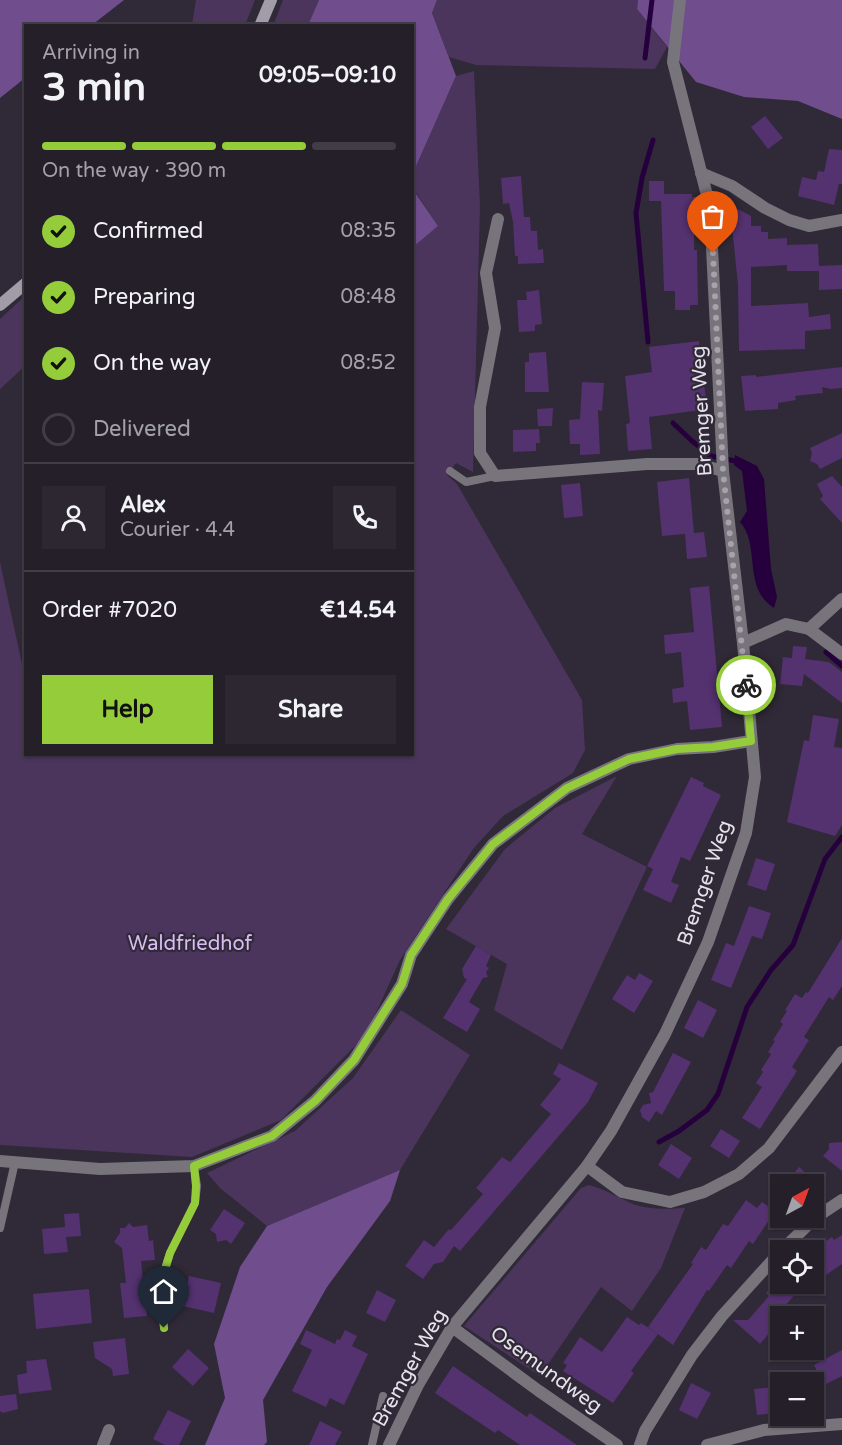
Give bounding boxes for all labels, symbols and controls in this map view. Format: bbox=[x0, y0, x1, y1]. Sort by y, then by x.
text: Arriving in bbox=[42, 41, 140, 65]
text: 09:05–09:10 bbox=[259, 62, 396, 88]
text: 3 min bbox=[42, 64, 146, 111]
text: On the way · 390 m bbox=[42, 159, 226, 183]
pin bbox=[687, 191, 738, 253]
icon: bag bbox=[696, 200, 729, 233]
icon: check bbox=[42, 215, 75, 248]
text: Confirmed bbox=[93, 218, 203, 244]
text: 08:35 bbox=[341, 219, 396, 243]
icon: check bbox=[42, 281, 75, 314]
text: Preparing bbox=[93, 284, 196, 310]
text: 08:48 bbox=[341, 285, 396, 309]
street label: Bremger Weg bbox=[687, 345, 717, 477]
icon: check bbox=[42, 347, 75, 380]
text: On the way bbox=[93, 350, 211, 376]
text: 08:52 bbox=[341, 351, 396, 375]
text: Delivered bbox=[93, 416, 191, 442]
button: person bbox=[42, 486, 105, 549]
button: phone bbox=[333, 486, 396, 549]
text: Alex bbox=[120, 492, 166, 518]
text: Courier · 4.4 bbox=[120, 518, 235, 542]
text: Order #7020 bbox=[42, 597, 177, 623]
text: €14.54 bbox=[320, 597, 396, 623]
courier bbox=[716, 655, 776, 715]
icon: bike bbox=[730, 669, 763, 702]
button: Help bbox=[42, 675, 213, 744]
button: Share bbox=[225, 675, 396, 744]
street label: Bremger Weg bbox=[672, 817, 738, 949]
park label: Waldfriedhof bbox=[128, 932, 253, 956]
north arrow bbox=[770, 1174, 824, 1228]
map controls bbox=[770, 1174, 824, 1426]
button: locate bbox=[770, 1240, 824, 1294]
pin bbox=[138, 1266, 189, 1328]
icon: home bbox=[147, 1275, 180, 1308]
street label: Bremger Weg bbox=[368, 1305, 452, 1431]
button: + bbox=[770, 1306, 824, 1360]
street label: Osemundweg bbox=[486, 1322, 606, 1418]
button: − bbox=[770, 1372, 824, 1426]

